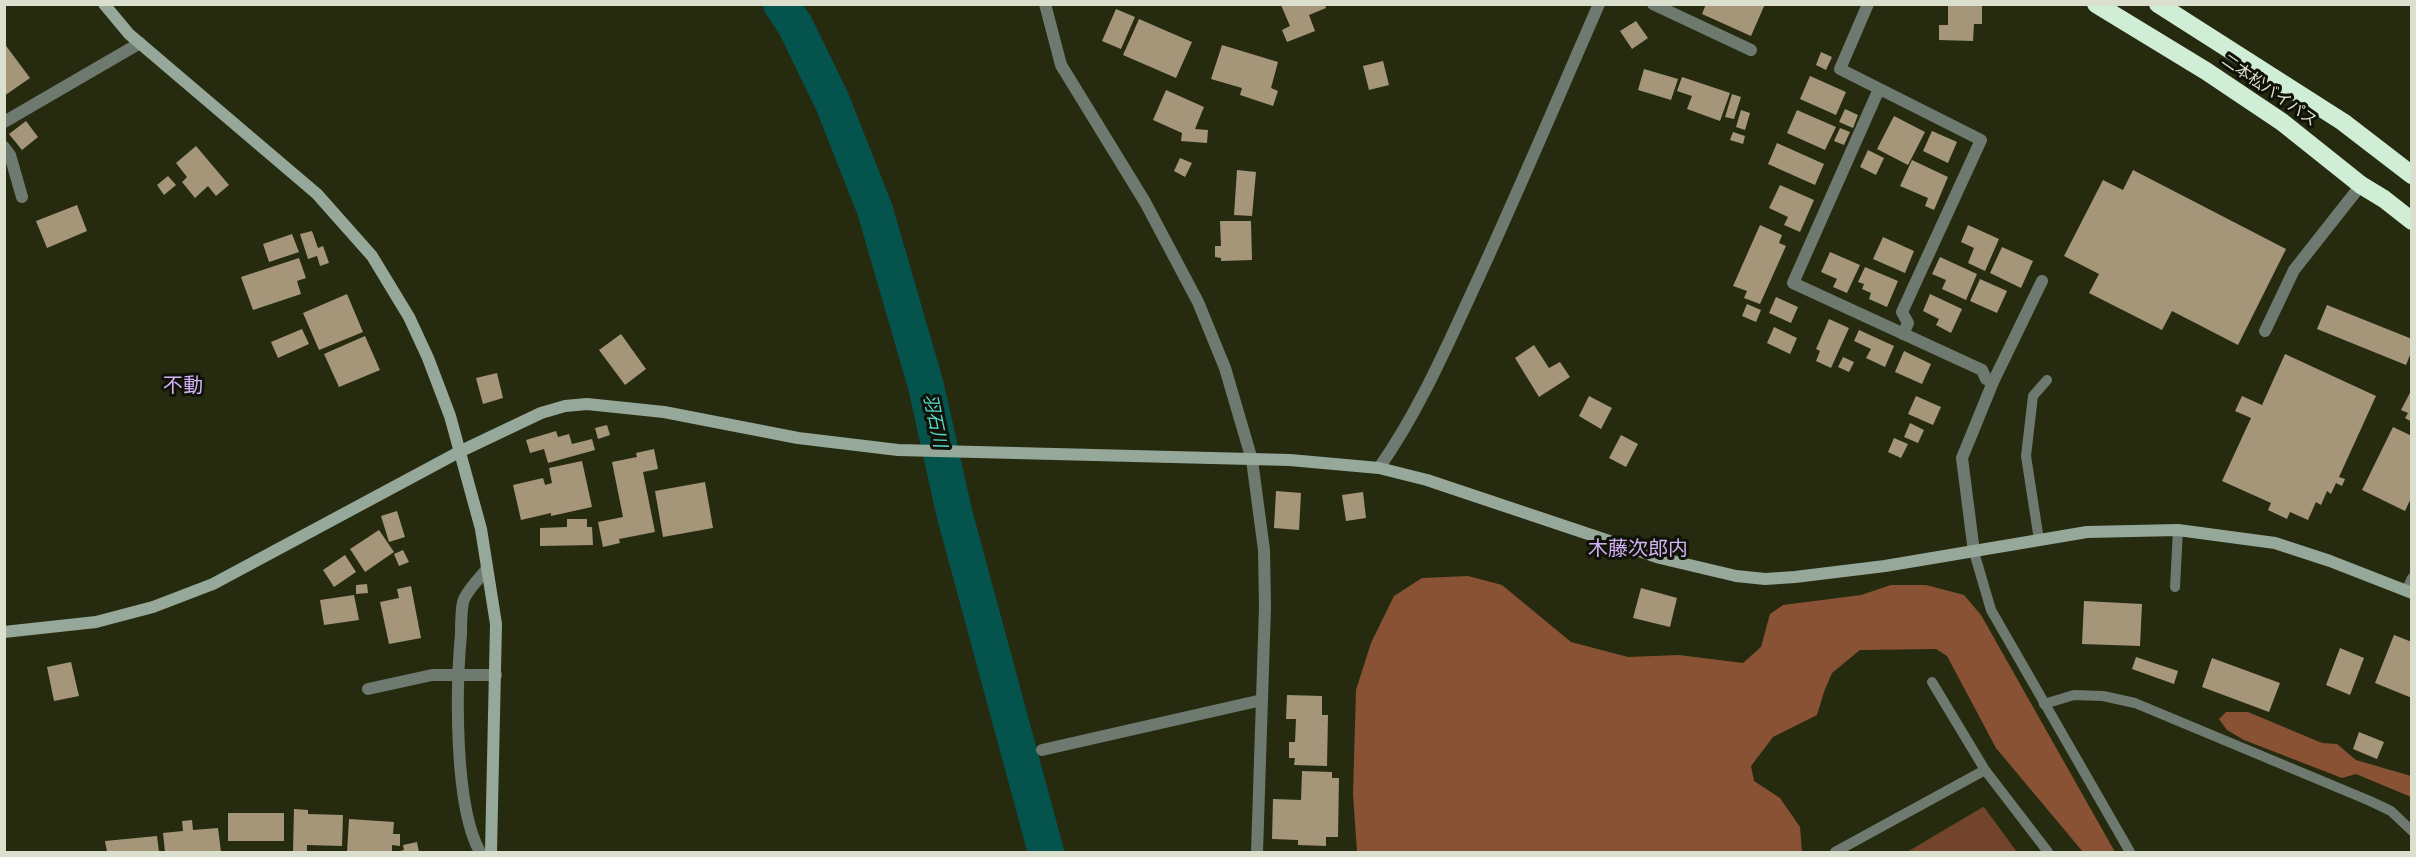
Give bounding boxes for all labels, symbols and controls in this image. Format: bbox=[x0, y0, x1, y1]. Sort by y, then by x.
street label: 二本松バイパス bbox=[2218, 51, 2320, 131]
district label: 不動 bbox=[163, 375, 203, 399]
water label: 羽石川 bbox=[918, 392, 950, 450]
district label: 木藤次郎内 bbox=[1588, 538, 1688, 562]

